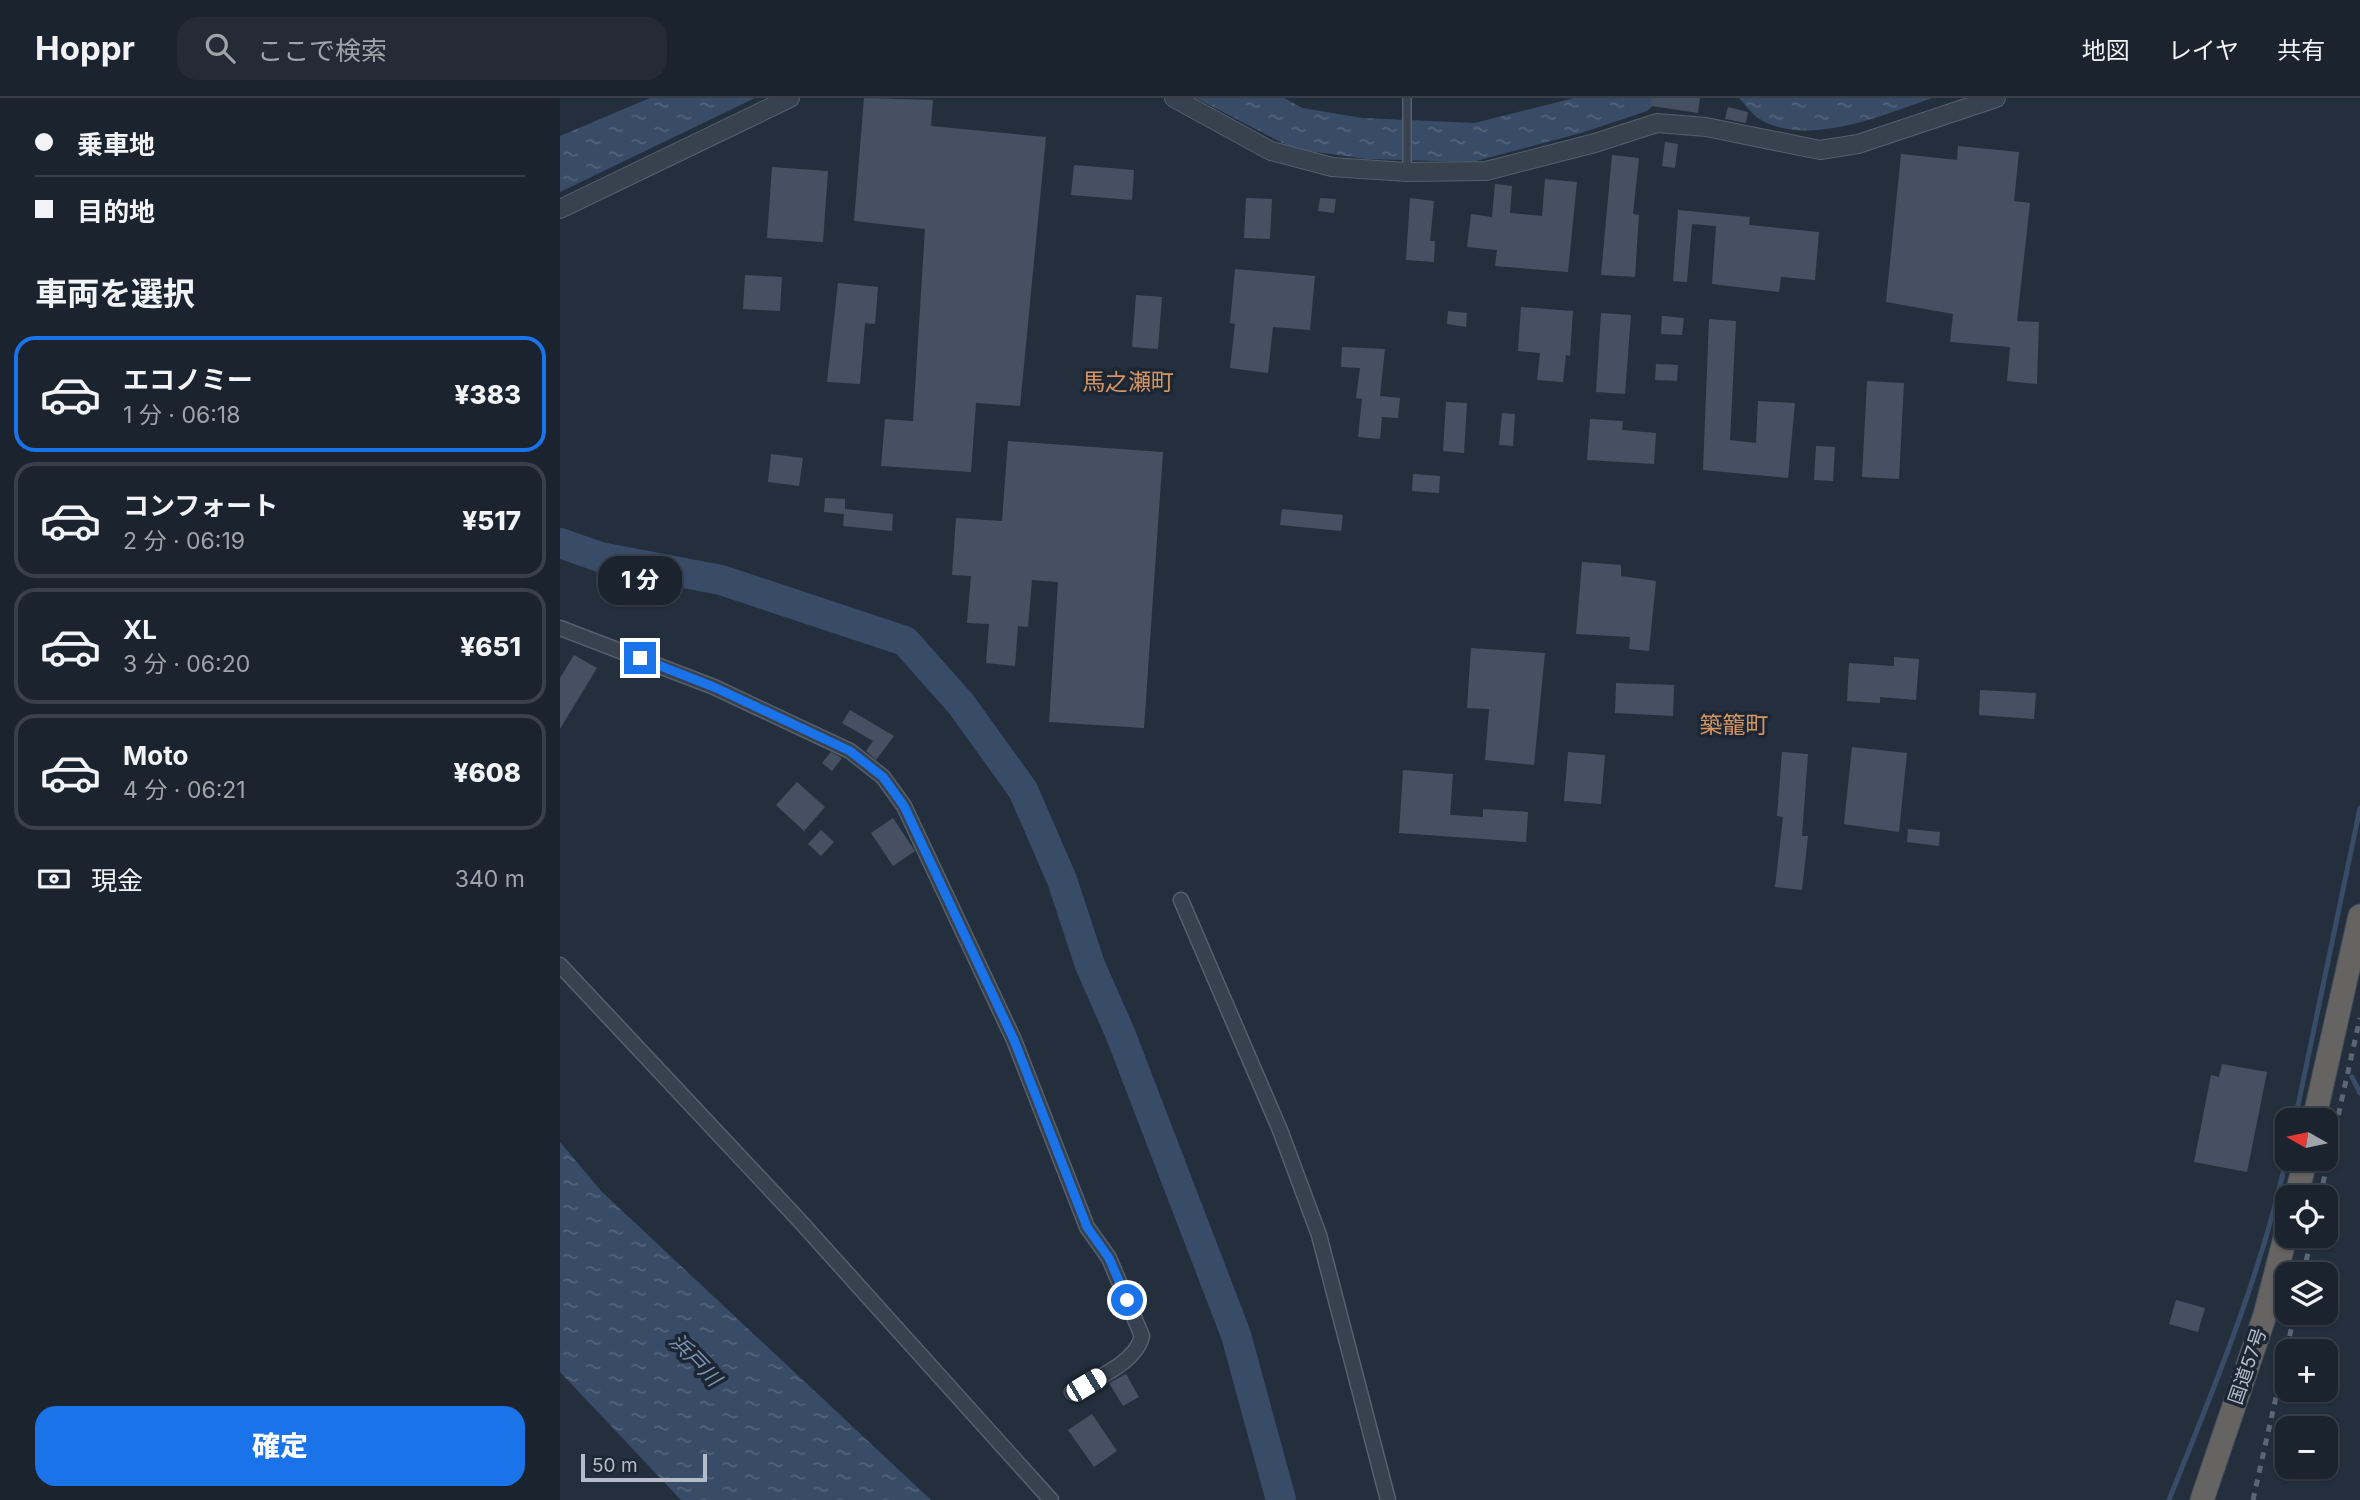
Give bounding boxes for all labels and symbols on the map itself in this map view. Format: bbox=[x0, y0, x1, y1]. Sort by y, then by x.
district label: 馬之瀬町 bbox=[1082, 368, 1174, 396]
callout: 1 分 bbox=[598, 556, 682, 606]
route end bbox=[624, 642, 656, 674]
district label: 築籠町 bbox=[1700, 711, 1769, 739]
north arrow bbox=[2275, 1108, 2338, 1171]
route start bbox=[1111, 1284, 1143, 1316]
street label: 国道57号 bbox=[2224, 1325, 2271, 1407]
water label: 浜戸川 bbox=[664, 1328, 728, 1392]
car bbox=[1063, 1365, 1110, 1405]
scale bar bbox=[581, 1451, 707, 1483]

